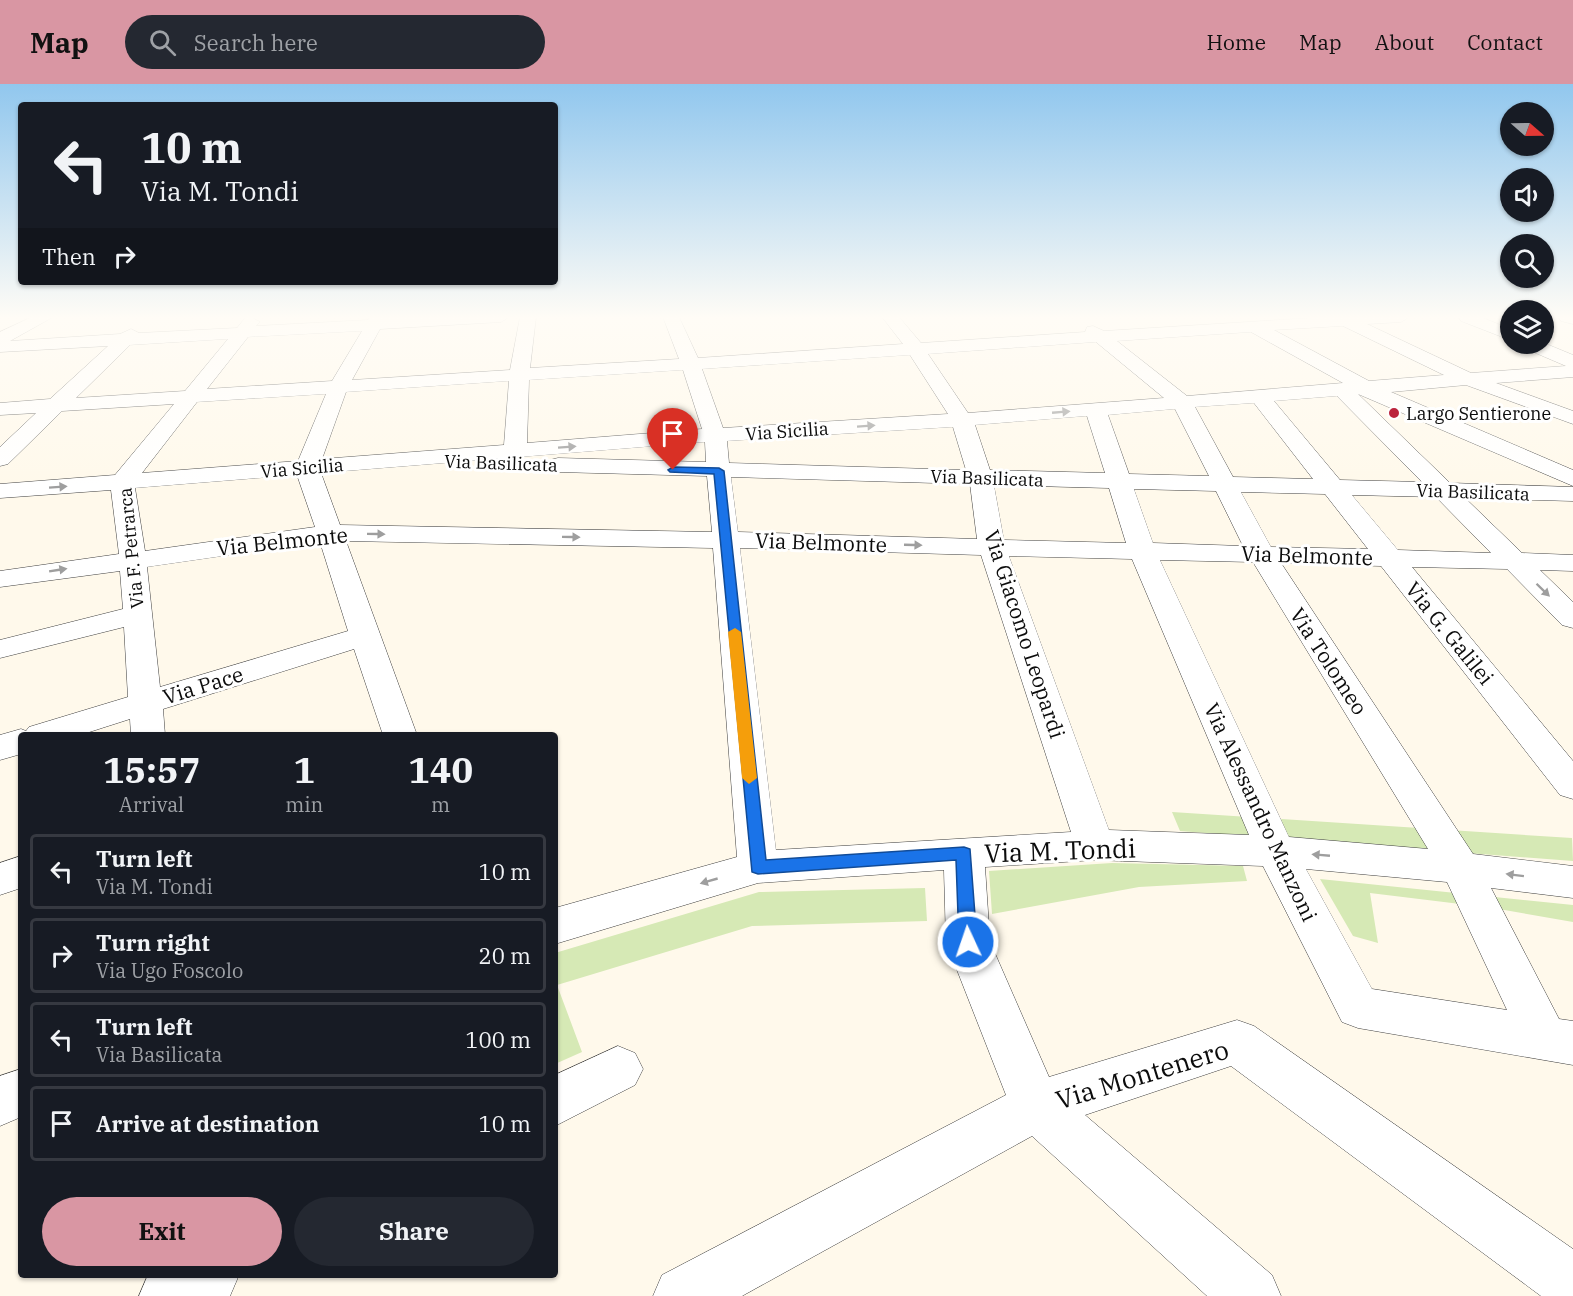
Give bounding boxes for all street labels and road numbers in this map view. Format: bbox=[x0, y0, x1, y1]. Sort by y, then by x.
street label: Via Sicilia bbox=[745, 417, 830, 445]
street label: Via Basilicata bbox=[444, 450, 558, 476]
street label: Via Sicilia bbox=[259, 453, 345, 483]
street label: Via Basilicata bbox=[930, 465, 1044, 491]
street label: Via Basilicata bbox=[1416, 479, 1530, 505]
street label: Via F. Petrarca bbox=[113, 486, 149, 610]
street label: Via Belmonte bbox=[215, 520, 349, 562]
street label: Via Belmonte bbox=[755, 526, 887, 558]
street label: Via Giacomo Leopardi bbox=[978, 526, 1072, 742]
street label: Via Belmonte bbox=[1241, 539, 1373, 571]
street label: Via G. Galilei bbox=[1400, 576, 1500, 690]
street label: Via Tolomeo bbox=[1284, 602, 1374, 720]
street label: Via Pace bbox=[159, 660, 247, 710]
street label: Via Alessandro Manzoni bbox=[1198, 698, 1324, 926]
street label: Via M. Tondi bbox=[983, 830, 1137, 870]
street label: Via Montenero bbox=[1051, 1032, 1233, 1116]

